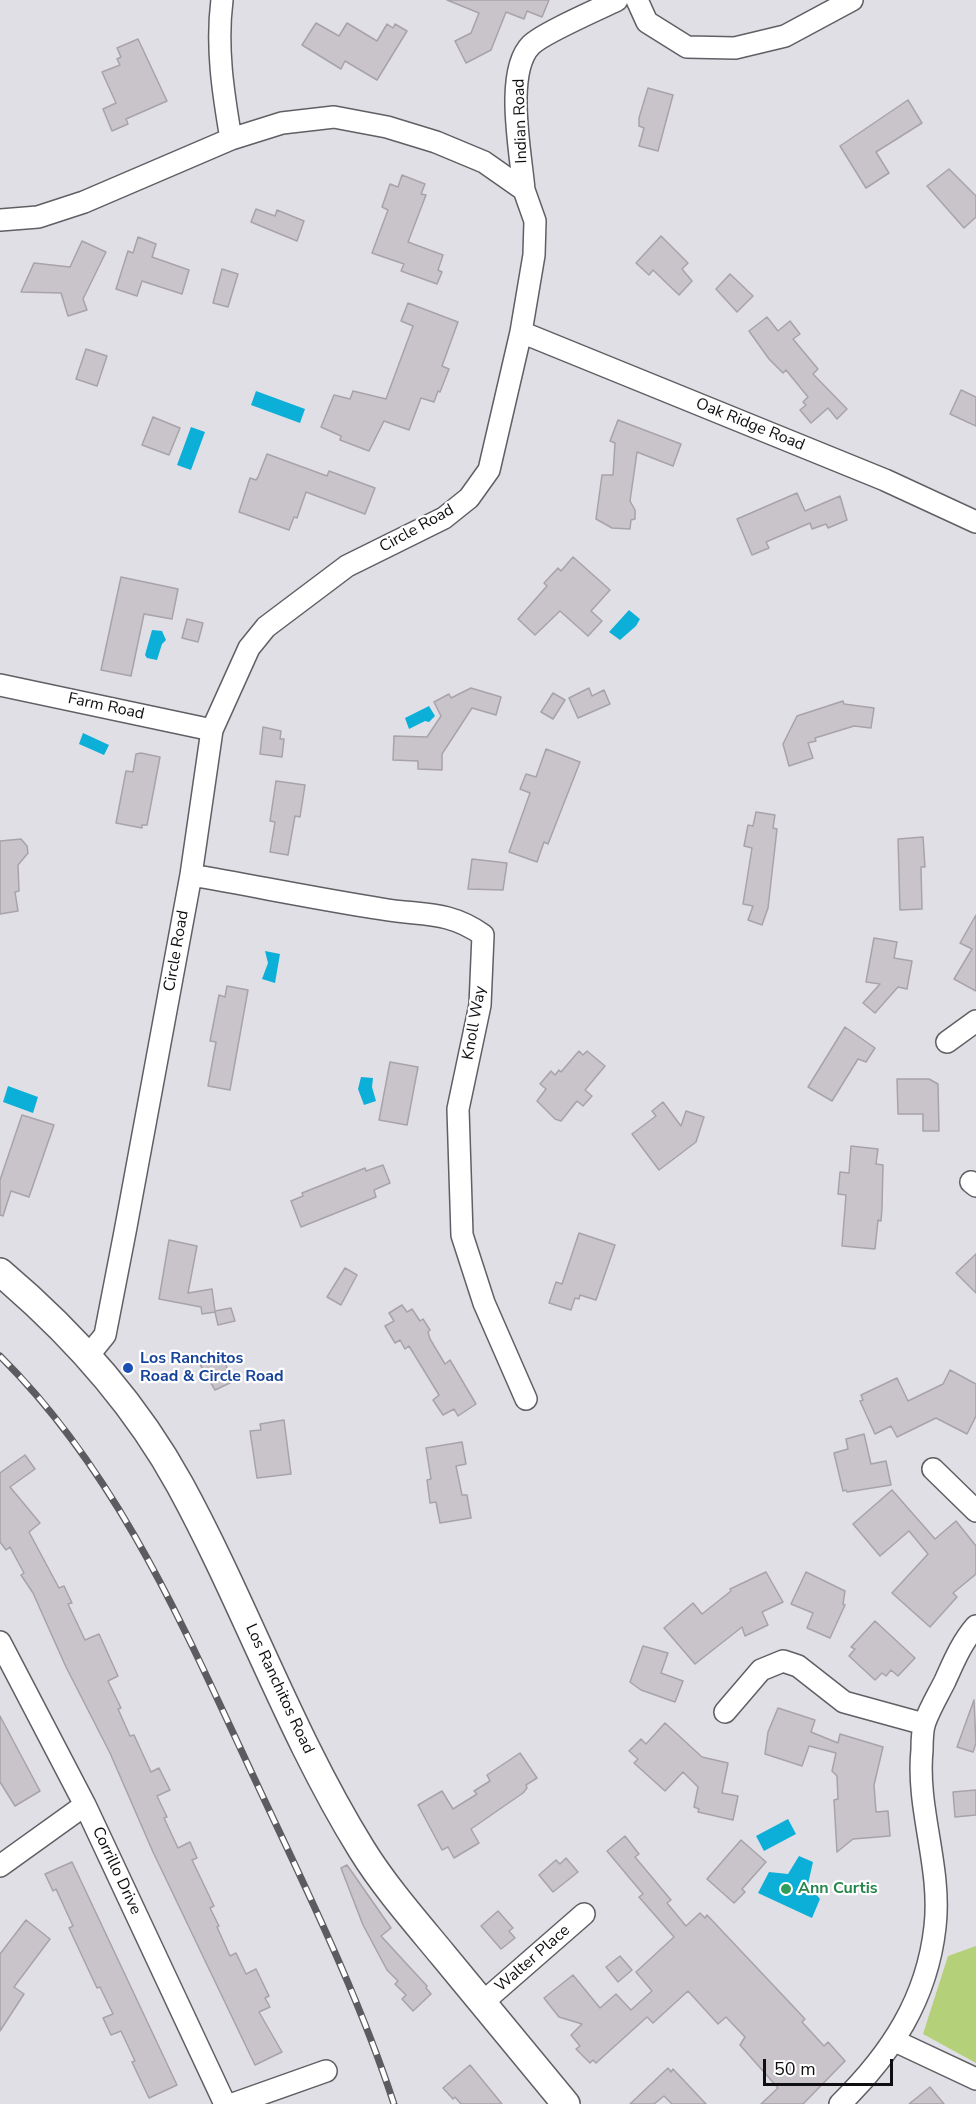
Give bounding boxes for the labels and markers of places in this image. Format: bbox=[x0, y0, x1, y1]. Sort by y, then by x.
place label: Los Ranchitos Road & Circle Road bbox=[140, 1349, 284, 1387]
marker: Los Ranchitos Road & Circle Road bbox=[121, 1361, 135, 1375]
place label: Ann Curtis bbox=[798, 1879, 878, 1899]
marker: Ann Curtis bbox=[779, 1882, 793, 1896]

